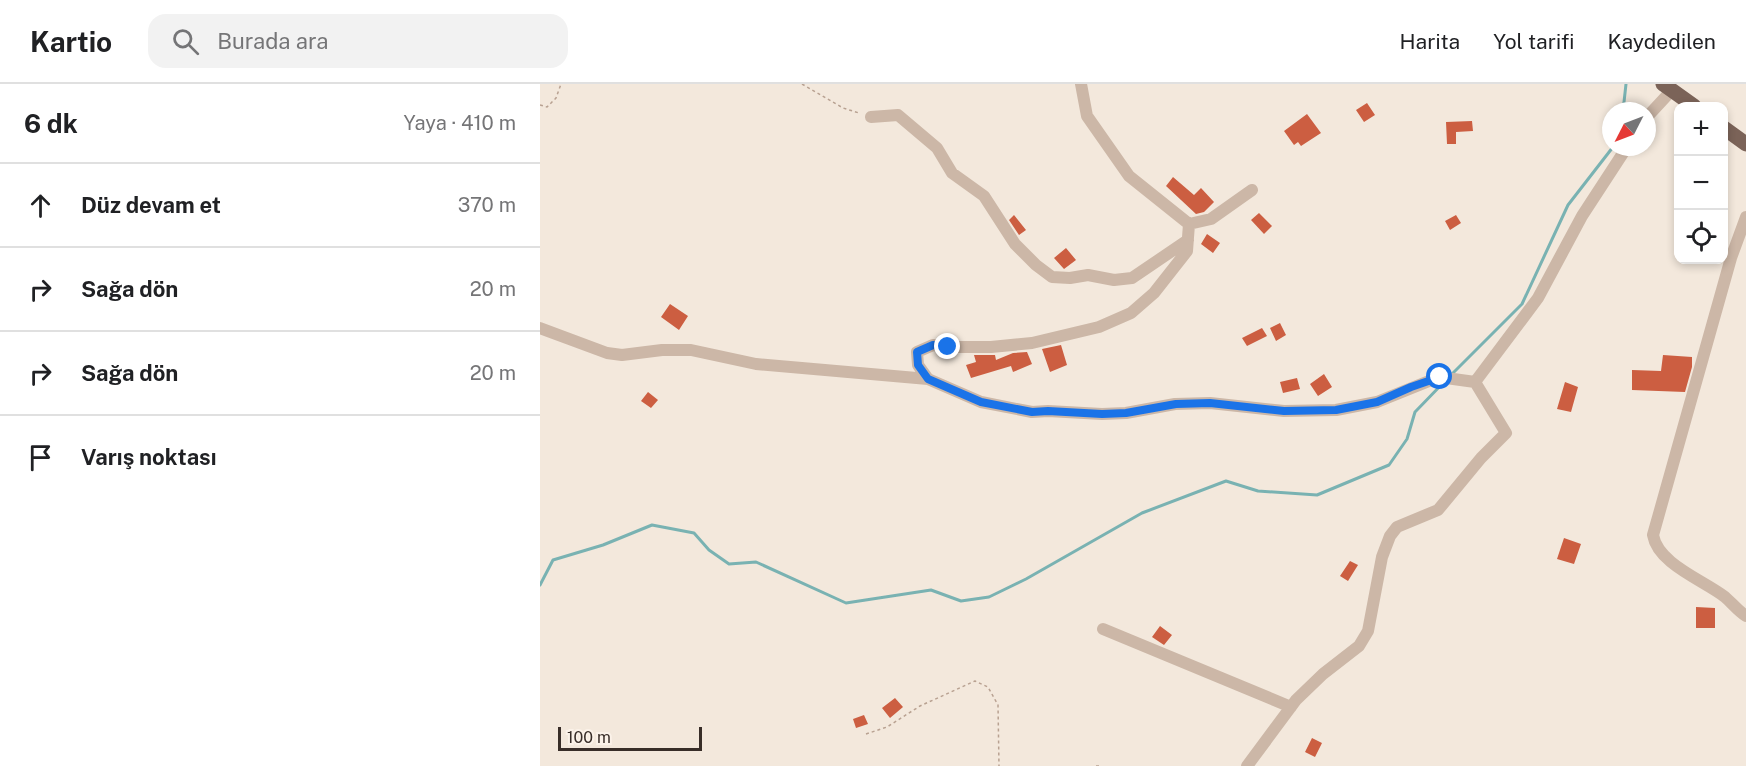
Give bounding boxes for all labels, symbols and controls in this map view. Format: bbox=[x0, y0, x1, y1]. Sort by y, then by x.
search box bbox=[148, 14, 568, 68]
text: Kartio bbox=[30, 25, 112, 58]
icon: search bbox=[169, 25, 202, 58]
text: Burada ara bbox=[217, 28, 328, 54]
text: Harita bbox=[1400, 29, 1460, 54]
text: Yol tarifi bbox=[1493, 29, 1574, 54]
text: Kaydedilen bbox=[1607, 29, 1716, 54]
north arrow bbox=[1602, 102, 1656, 156]
map controls bbox=[1674, 102, 1728, 264]
button: + bbox=[1674, 102, 1728, 156]
text: 6 dk bbox=[24, 108, 78, 139]
text: Yaya · 410 m bbox=[404, 111, 516, 135]
button: − bbox=[1674, 156, 1728, 210]
icon: ahead bbox=[24, 189, 57, 222]
text: Düz devam et bbox=[81, 192, 221, 218]
text: 370 m bbox=[458, 193, 516, 217]
button: locate bbox=[1674, 210, 1728, 264]
icon: right bbox=[24, 273, 57, 306]
text: Sağa dön bbox=[81, 276, 178, 302]
text: 20 m bbox=[470, 277, 516, 301]
route end bbox=[934, 333, 960, 359]
icon: right bbox=[24, 357, 57, 390]
text: Sağa dön bbox=[81, 360, 178, 386]
text: 20 m bbox=[470, 361, 516, 385]
route start bbox=[1426, 363, 1452, 389]
icon: arrive bbox=[24, 441, 57, 474]
text: Varış noktası bbox=[81, 444, 216, 470]
scale bar bbox=[558, 724, 702, 752]
text: 100 m bbox=[567, 728, 611, 747]

